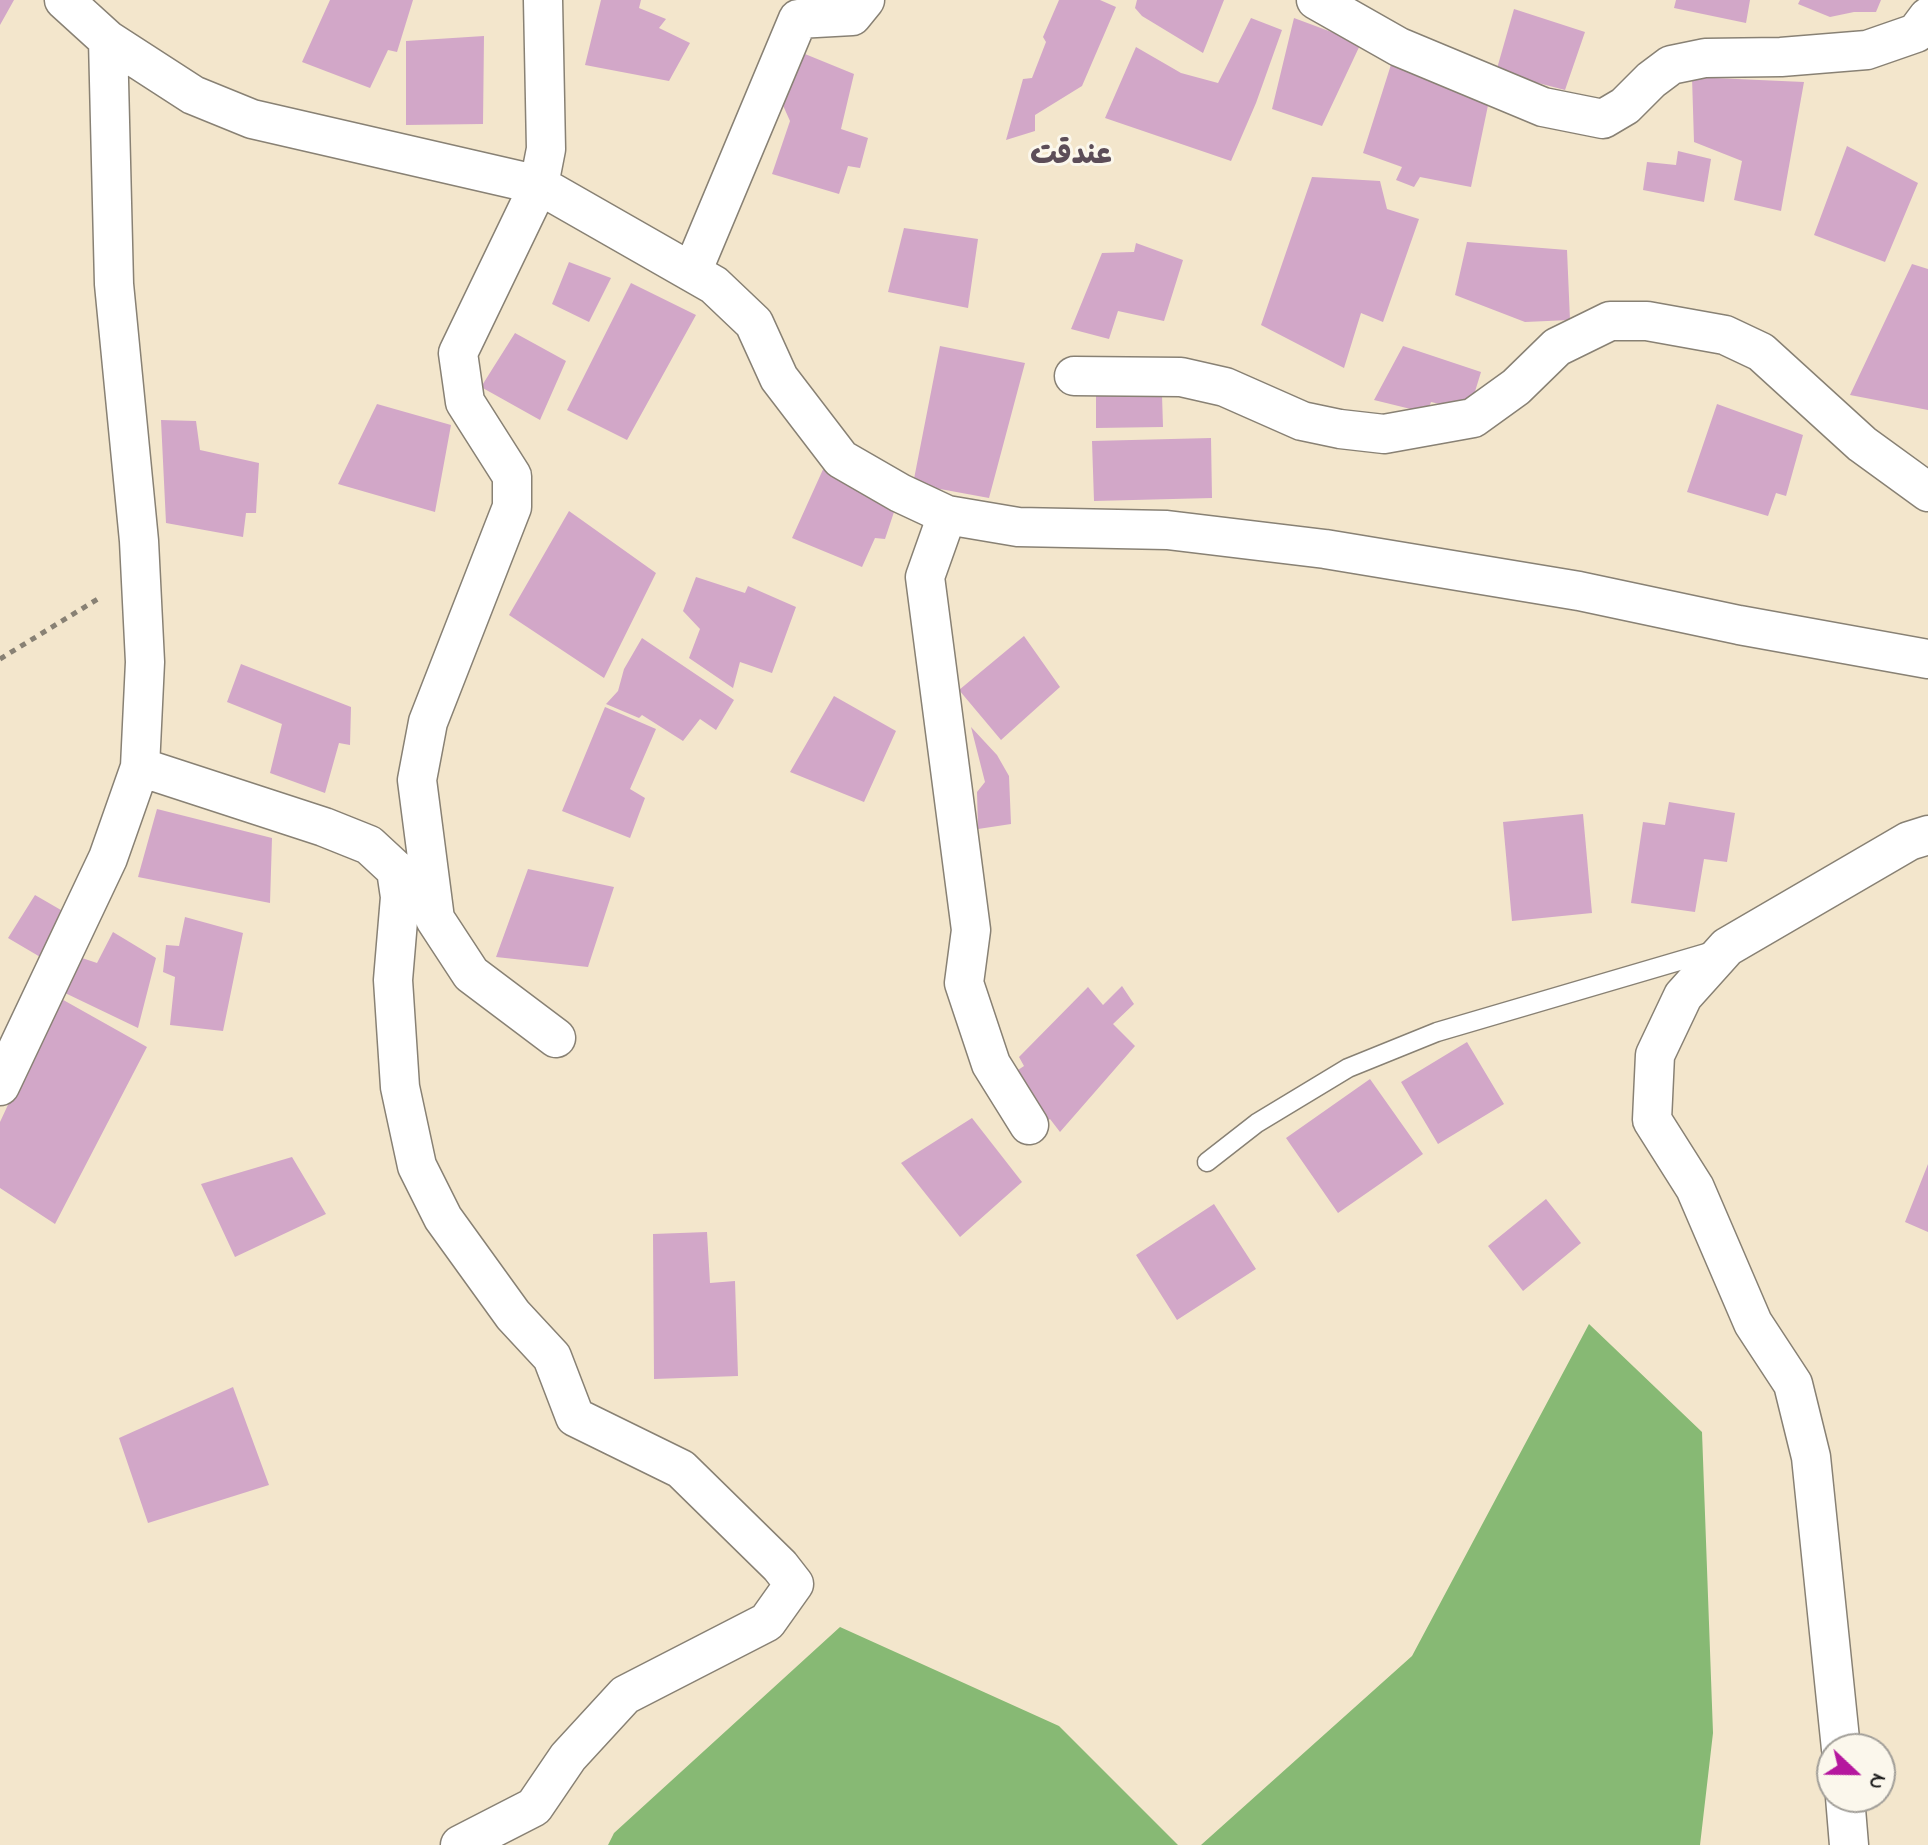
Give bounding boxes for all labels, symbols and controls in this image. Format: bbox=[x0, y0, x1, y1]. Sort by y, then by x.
district label: عندقت bbox=[1030, 140, 1112, 176]
north arrow bbox=[1816, 1733, 1896, 1813]
text: N bbox=[1859, 1768, 1894, 1794]

